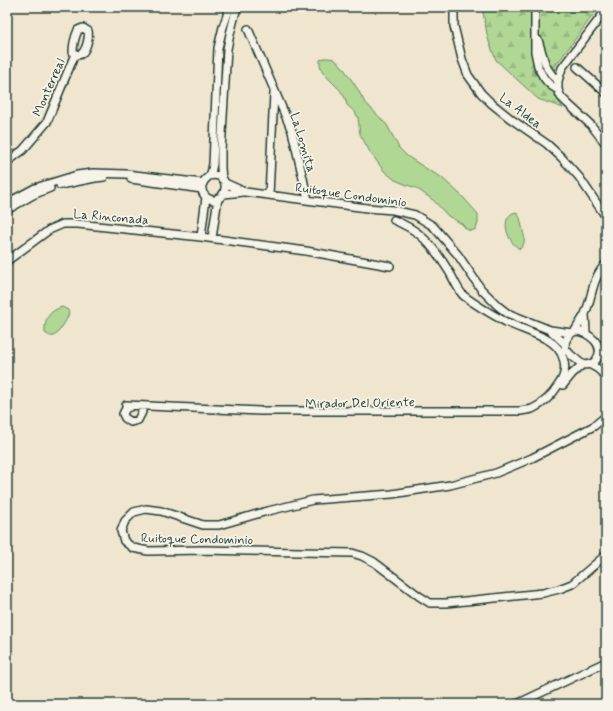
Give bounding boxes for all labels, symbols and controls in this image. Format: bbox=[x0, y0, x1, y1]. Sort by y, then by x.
street label: Monterreal bbox=[29, 56, 70, 119]
street label: La Aldea bbox=[495, 90, 545, 133]
street label: La Lomita bbox=[285, 111, 320, 175]
street label: Ruitoque Condominio bbox=[294, 179, 408, 212]
street label: La Rinconada bbox=[73, 206, 149, 229]
street label: Mirador Del Oriente bbox=[305, 394, 415, 413]
street label: Ruitoque Condominio bbox=[141, 530, 254, 549]

